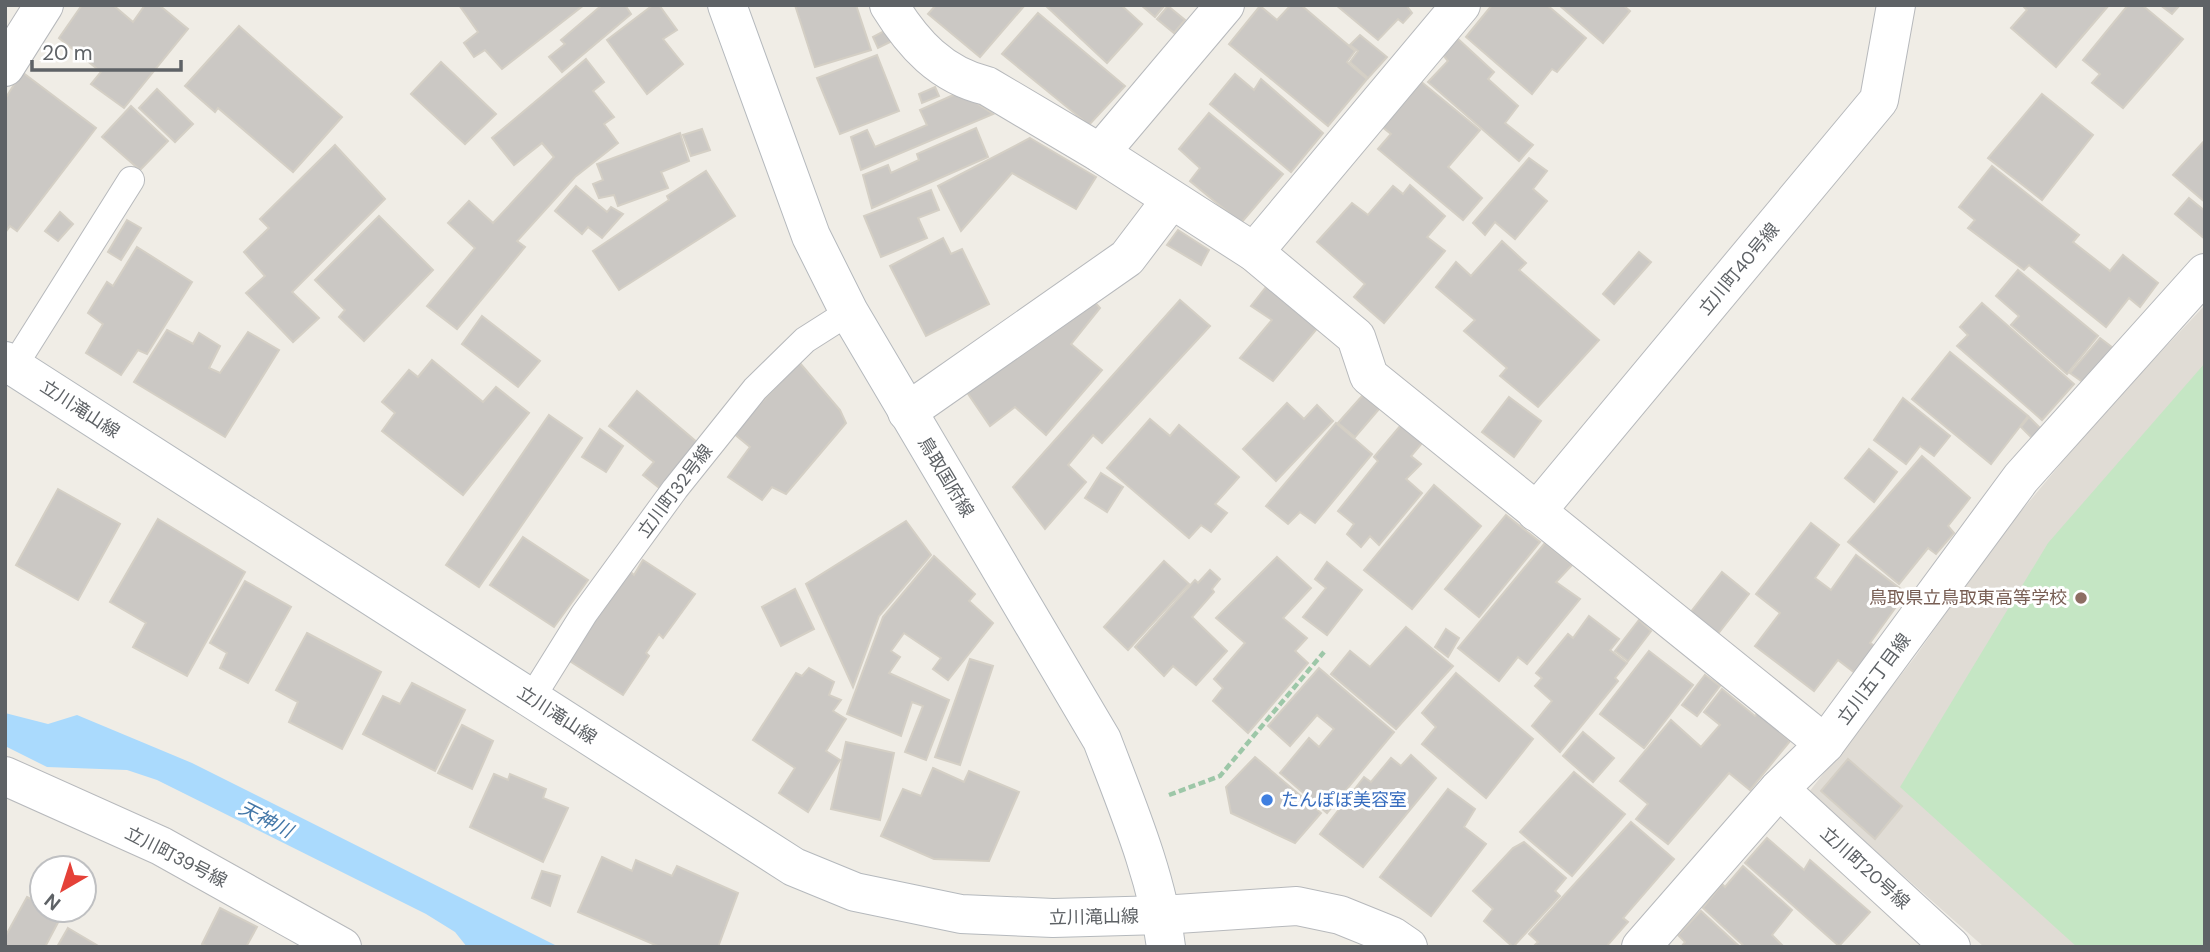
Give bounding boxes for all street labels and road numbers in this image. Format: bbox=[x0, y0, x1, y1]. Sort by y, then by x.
street label: 立川町40号線 bbox=[1693, 218, 1785, 320]
street label: 立川滝山線 bbox=[36, 374, 124, 444]
street label: 鳥取国府線 bbox=[913, 432, 979, 522]
street label: 立川町32号線 bbox=[632, 439, 718, 543]
street label: 立川五丁目線 bbox=[1832, 629, 1916, 729]
street label: 立川滝山線 bbox=[513, 680, 601, 750]
street label: 立川町39号線 bbox=[121, 821, 231, 893]
street label: 立川町20号線 bbox=[1815, 821, 1915, 915]
street label: 立川滝山線 bbox=[1049, 904, 1139, 930]

